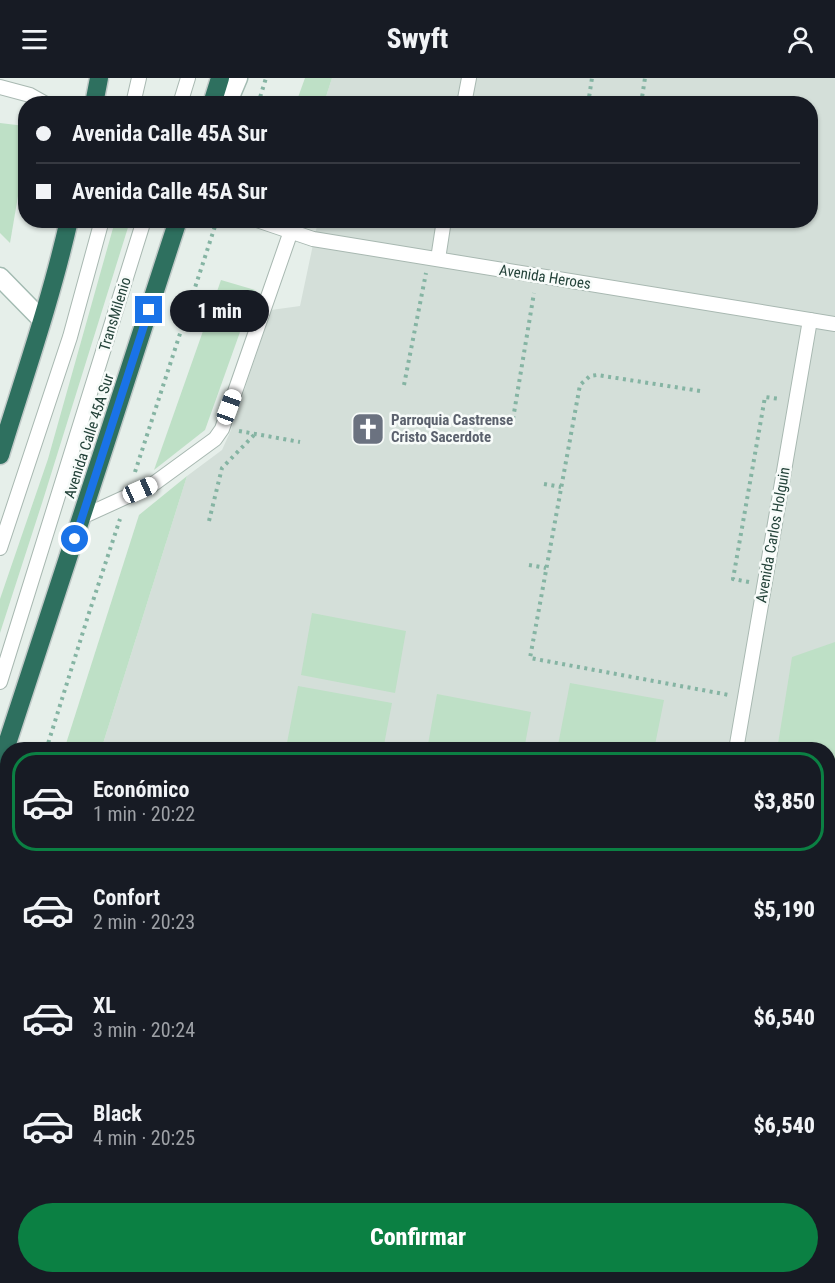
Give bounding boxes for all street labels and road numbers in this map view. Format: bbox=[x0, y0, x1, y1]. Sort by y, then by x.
street label: Avenida Heroes bbox=[498, 261, 592, 293]
street label: TransMilenio bbox=[95, 275, 135, 353]
street label: Avenida Calle 45A Sur bbox=[60, 371, 118, 501]
street label: Avenida Carlos Holguin bbox=[752, 466, 794, 604]

